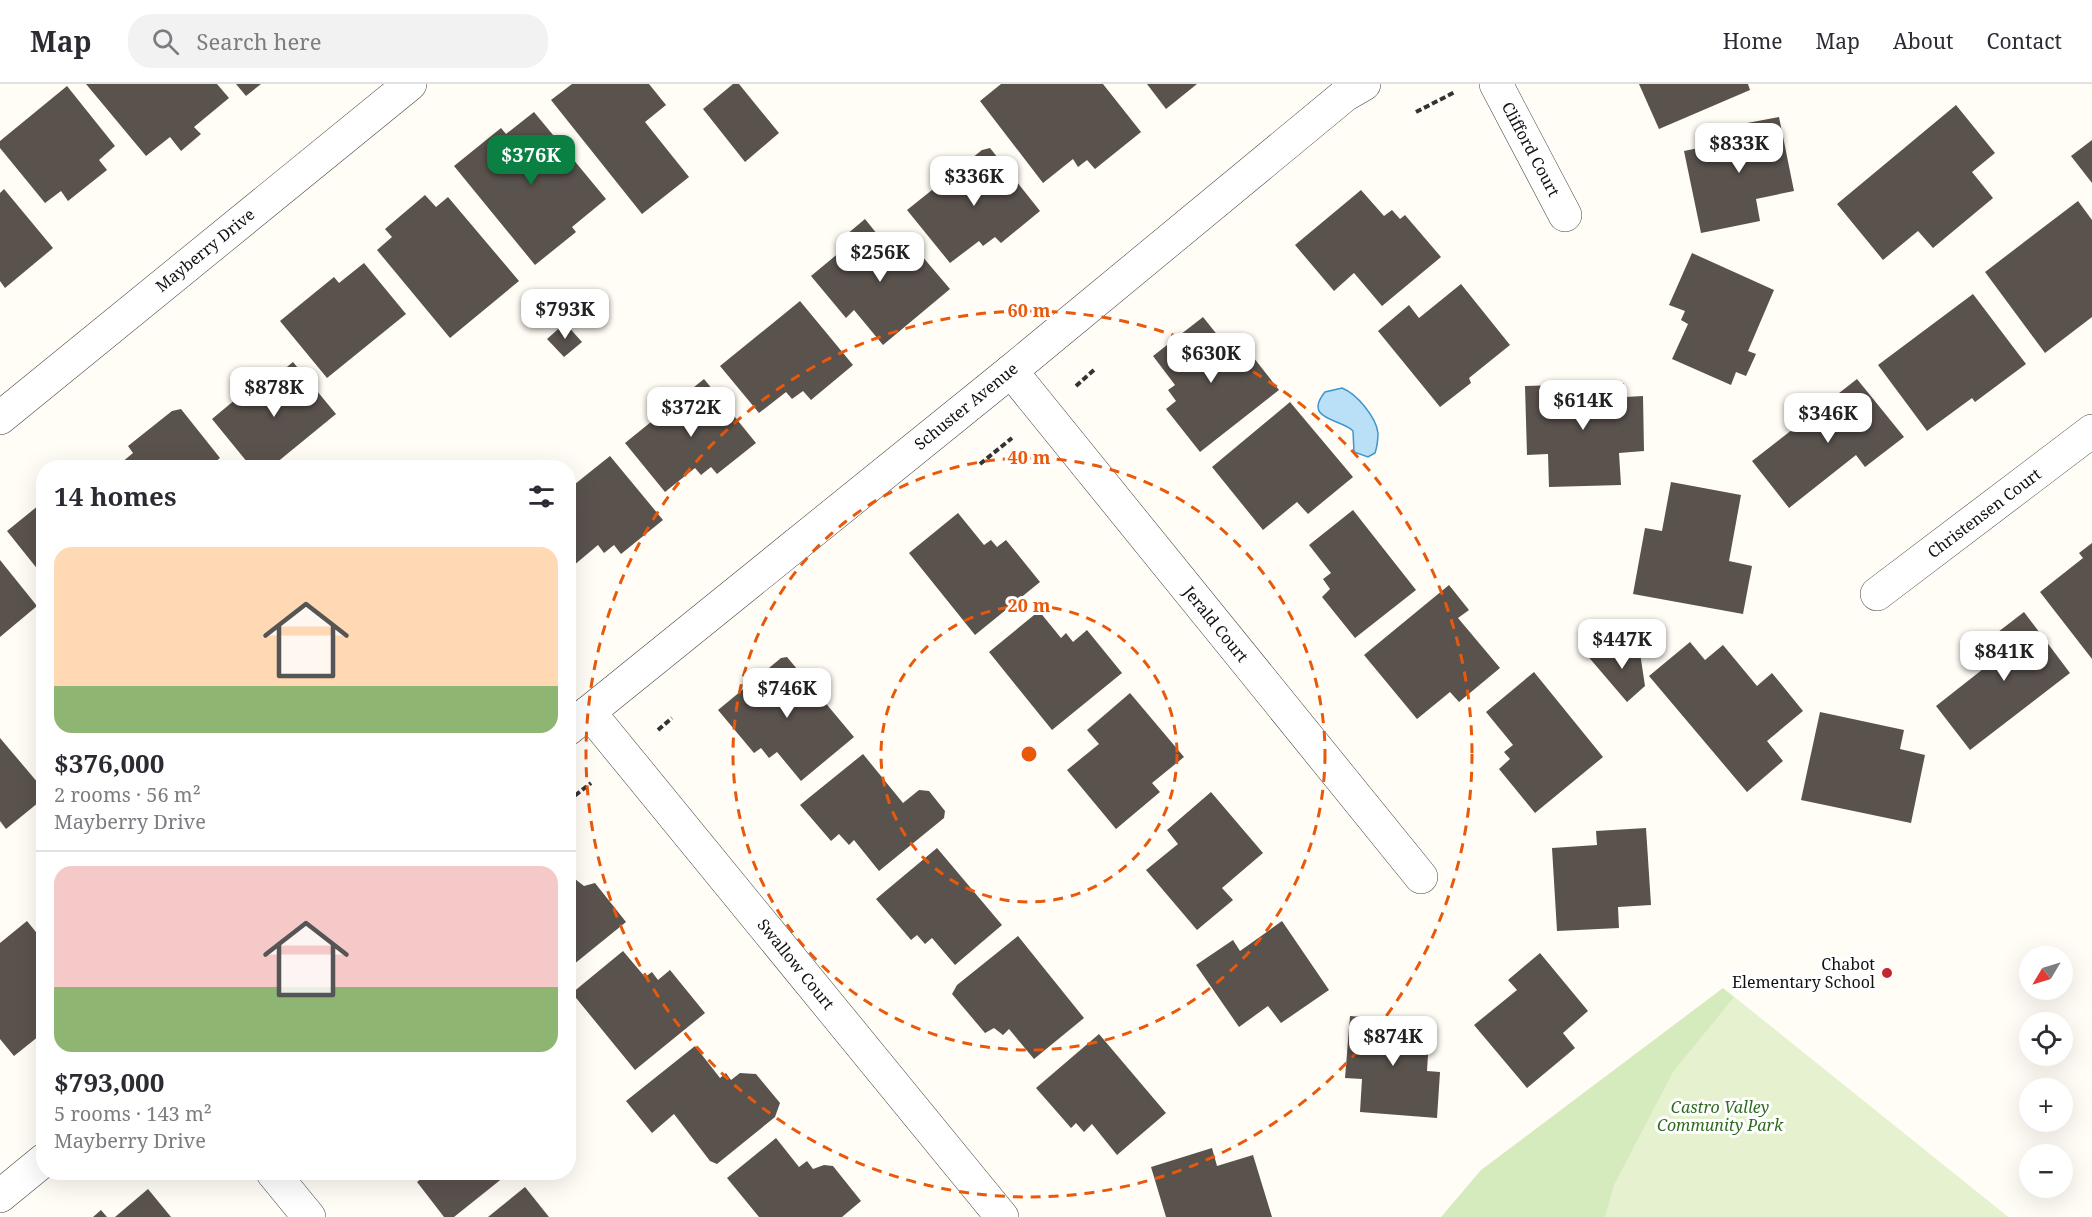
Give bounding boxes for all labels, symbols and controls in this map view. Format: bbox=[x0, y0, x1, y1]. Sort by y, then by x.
search box bbox=[128, 14, 548, 68]
text: Map bbox=[30, 22, 92, 60]
icon: search bbox=[149, 25, 182, 58]
text: Search here bbox=[197, 26, 321, 56]
text: Home bbox=[1723, 27, 1783, 55]
text: Map bbox=[1816, 27, 1860, 55]
text: About bbox=[1893, 27, 1954, 55]
text: Contact bbox=[1987, 27, 2062, 55]
street label: Clifford Court bbox=[1497, 98, 1565, 201]
pin: $833K bbox=[1697, 123, 1781, 174]
text: $833K bbox=[1709, 129, 1769, 156]
pin: $376K bbox=[489, 135, 573, 186]
text: $376K bbox=[501, 141, 561, 168]
pin: $336K bbox=[932, 156, 1016, 207]
text: $336K bbox=[944, 162, 1004, 189]
street label: Mayberry Drive bbox=[151, 203, 259, 297]
pin: $256K bbox=[838, 232, 922, 283]
text: $256K bbox=[850, 238, 910, 265]
pin: $793K bbox=[523, 289, 607, 340]
text: $793K bbox=[535, 295, 595, 322]
text: 60 m bbox=[1008, 298, 1051, 322]
pin: $630K bbox=[1169, 333, 1253, 384]
text: $630K bbox=[1181, 339, 1241, 366]
street label: Schuster Avenue bbox=[910, 357, 1022, 455]
pin: $878K bbox=[232, 367, 316, 418]
text: $878K bbox=[244, 373, 304, 400]
pin: $614K bbox=[1541, 380, 1625, 431]
text: $614K bbox=[1553, 386, 1613, 413]
pin: $372K bbox=[649, 387, 733, 438]
text: $372K bbox=[661, 393, 721, 420]
pin: $346K bbox=[1786, 393, 1870, 444]
text: $346K bbox=[1798, 399, 1858, 426]
text: 40 m bbox=[1008, 445, 1051, 469]
street label: Christensen Court bbox=[1923, 463, 2046, 563]
text: 14 homes bbox=[54, 478, 176, 514]
icon: filters bbox=[525, 480, 558, 513]
street label: Jerald Court bbox=[1178, 581, 1254, 667]
icon: home bbox=[252, 586, 360, 694]
text: 20 m bbox=[1008, 593, 1051, 617]
pin: $447K bbox=[1580, 619, 1664, 670]
text: $447K bbox=[1592, 625, 1652, 652]
pin: $841K bbox=[1962, 631, 2046, 682]
text: $841K bbox=[1974, 637, 2034, 664]
pin: $746K bbox=[745, 668, 829, 719]
text: $746K bbox=[757, 674, 817, 701]
centre of rings bbox=[1019, 744, 1039, 764]
text: $376,000 bbox=[54, 745, 164, 781]
text: 2 rooms · 56 m² bbox=[54, 781, 201, 808]
text: Mayberry Drive bbox=[54, 808, 206, 835]
icon: home bbox=[252, 905, 360, 1013]
street label: Swallow Court bbox=[753, 914, 840, 1014]
north arrow bbox=[2019, 946, 2073, 1000]
map controls bbox=[2019, 946, 2073, 1198]
place label: Chabot Elementary School bbox=[1732, 953, 1875, 993]
marker: Chabot Elementary School bbox=[1880, 966, 1894, 980]
button: locate bbox=[2019, 1012, 2073, 1066]
pin: $874K bbox=[1351, 1016, 1435, 1067]
text: $874K bbox=[1363, 1022, 1423, 1049]
text: $793,000 bbox=[54, 1064, 164, 1100]
button: + bbox=[2019, 1078, 2073, 1132]
park label: Castro Valley Community Park bbox=[1657, 1096, 1784, 1136]
text: 5 rooms · 143 m² bbox=[54, 1100, 212, 1127]
text: Mayberry Drive bbox=[54, 1127, 206, 1154]
button: − bbox=[2019, 1144, 2073, 1198]

